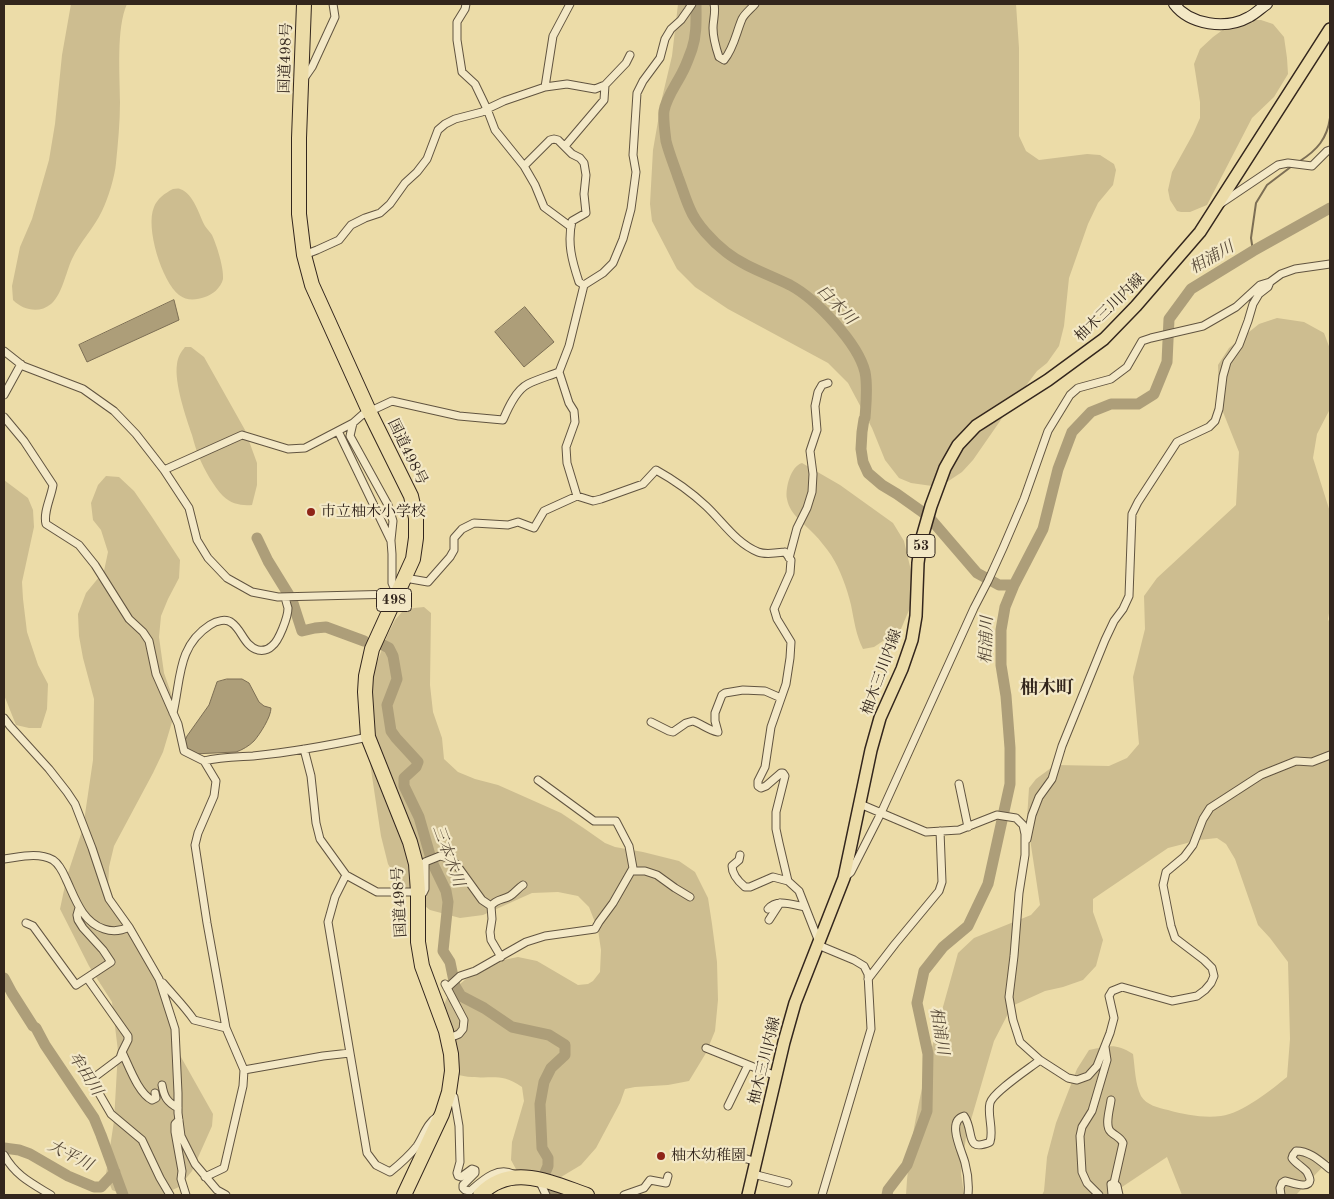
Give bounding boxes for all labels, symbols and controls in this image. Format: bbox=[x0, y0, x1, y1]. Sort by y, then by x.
street label: 国道498号 bbox=[276, 22, 296, 94]
water label: 相浦川 bbox=[1186, 238, 1238, 278]
street label: 柚木三川内線 bbox=[1071, 270, 1149, 346]
water label: 白木川 bbox=[812, 281, 860, 329]
street label: 国道498号 bbox=[383, 416, 431, 488]
place label: 市立柚木小学校 bbox=[321, 503, 426, 521]
marker: 市立柚木小学校 bbox=[305, 506, 317, 518]
road number: 53 bbox=[907, 534, 935, 558]
road number: 498 bbox=[376, 588, 412, 612]
water label: 相浦川 bbox=[977, 616, 997, 664]
street label: 柚木三川内線 bbox=[858, 627, 906, 717]
district label: 柚木町 bbox=[1020, 677, 1074, 699]
water label: 三本木川 bbox=[428, 823, 468, 889]
street label: 国道498号 bbox=[389, 866, 411, 938]
water label: 相浦川 bbox=[926, 1006, 952, 1056]
street label: 柚木三川内線 bbox=[745, 1015, 785, 1107]
water label: 牟田川 bbox=[64, 1049, 106, 1099]
water label: 大平川 bbox=[44, 1137, 96, 1175]
place label: 柚木幼稚園 bbox=[671, 1147, 746, 1165]
marker: 柚木幼稚園 bbox=[655, 1150, 667, 1162]

